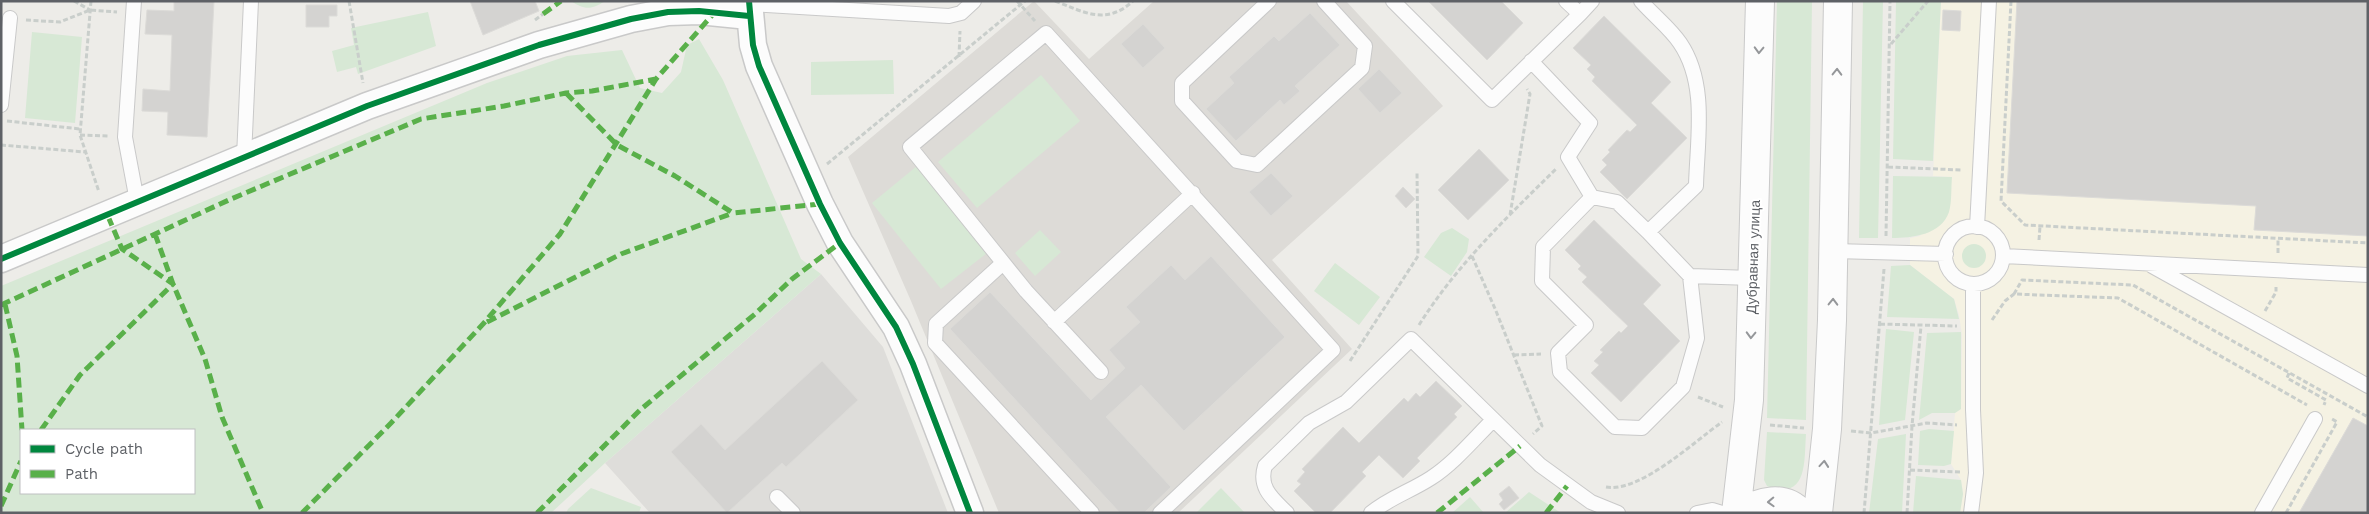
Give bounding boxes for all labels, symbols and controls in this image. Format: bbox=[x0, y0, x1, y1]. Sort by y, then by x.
one-way arrow bbox=[1753, 46, 1764, 54]
one-way arrow bbox=[1832, 68, 1842, 76]
street label: Дубравная улица bbox=[1743, 199, 1763, 314]
one-way arrow bbox=[1827, 298, 1838, 306]
one-way arrow bbox=[1746, 332, 1756, 339]
legend bbox=[20, 429, 195, 494]
text: Cycle path bbox=[65, 440, 143, 458]
one-way arrow bbox=[1819, 460, 1830, 468]
text: Path bbox=[65, 465, 98, 483]
one-way arrow bbox=[1767, 497, 1775, 507]

